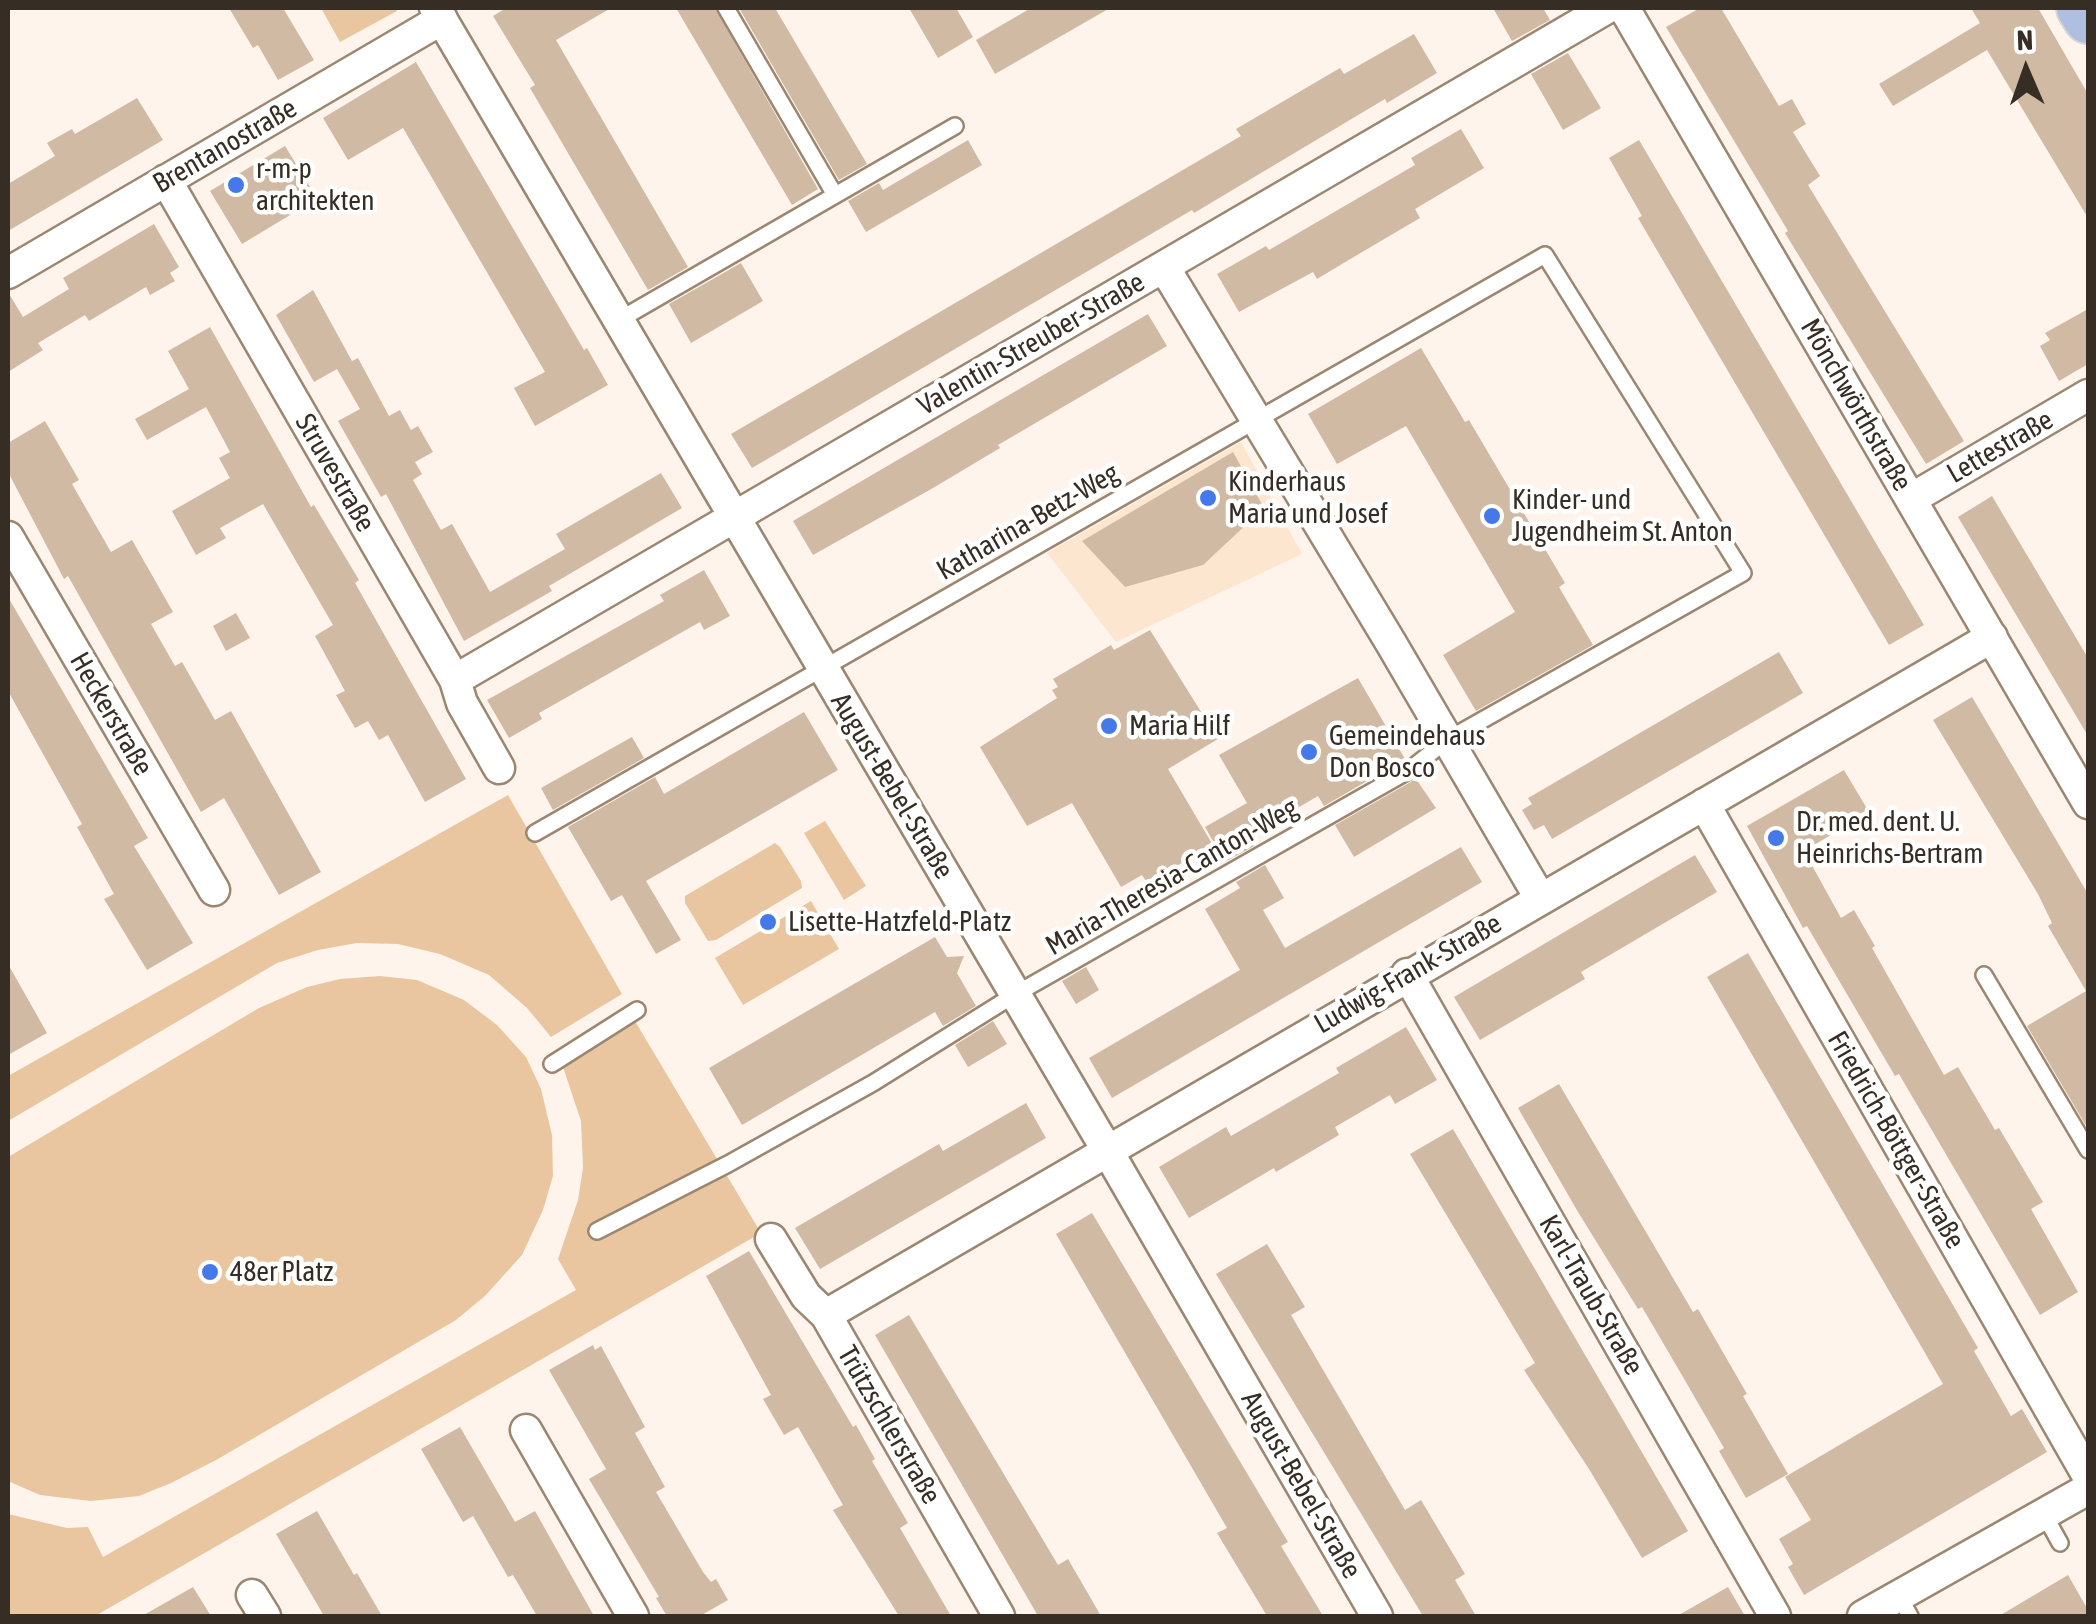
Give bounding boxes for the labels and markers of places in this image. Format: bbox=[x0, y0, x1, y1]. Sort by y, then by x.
place label: r-m-p architekten bbox=[256, 152, 375, 218]
marker: r-m-p architekten bbox=[225, 174, 247, 196]
place label: Kinderhaus Maria und Josef bbox=[1228, 465, 1388, 531]
place label: Kinder- und Jugendheim St. Anton bbox=[1512, 483, 1733, 549]
marker: Kinderhaus Maria und Josef bbox=[1197, 487, 1219, 509]
marker: Kinder- und Jugendheim St. Anton bbox=[1481, 505, 1503, 527]
place label: Maria Hilf bbox=[1129, 709, 1230, 743]
marker: Maria Hilf bbox=[1098, 715, 1120, 737]
place label: Gemeindehaus Don Bosco bbox=[1329, 719, 1485, 785]
marker: Gemeindehaus Don Bosco bbox=[1298, 741, 1320, 763]
place label: Dr. med. dent. U. Heinrichs-Bertram bbox=[1796, 805, 1983, 871]
marker: Dr. med. dent. U. Heinrichs-Bertram bbox=[1765, 827, 1787, 849]
place label: Lisette-Hatzfeld-Platz bbox=[788, 905, 1011, 939]
marker: Lisette-Hatzfeld-Platz bbox=[757, 911, 779, 933]
place label: 48er Platz bbox=[230, 1255, 333, 1289]
marker: 48er Platz bbox=[199, 1261, 221, 1283]

